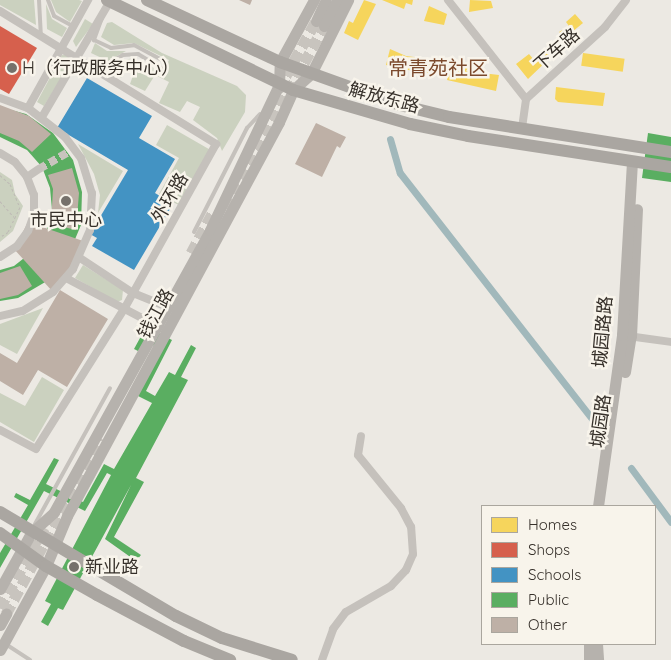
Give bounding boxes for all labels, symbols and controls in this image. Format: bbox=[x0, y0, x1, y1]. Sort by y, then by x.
street label: 下车路 bbox=[530, 24, 584, 76]
district label: 常青苑社区 bbox=[388, 55, 488, 79]
place label: H（行政服务中心） bbox=[22, 57, 179, 79]
marker: H（行政服务中心） bbox=[6, 62, 18, 74]
street label: 解放东路 bbox=[346, 78, 422, 118]
street label: 外环路 bbox=[147, 169, 193, 227]
marker: 市民中心 bbox=[60, 195, 72, 207]
place label: 市民中心 bbox=[30, 209, 102, 231]
street label: 钱江路 bbox=[133, 285, 179, 343]
street label: 城园路路 bbox=[589, 295, 617, 369]
street label: 城园路 bbox=[587, 393, 615, 449]
legend bbox=[481, 505, 656, 645]
text: Homes bbox=[528, 515, 577, 534]
text: Shops bbox=[528, 540, 570, 559]
place label: 新业路 bbox=[85, 556, 139, 578]
marker: 新业路 bbox=[67, 560, 81, 574]
text: Schools bbox=[528, 565, 581, 584]
text: Public bbox=[528, 590, 569, 609]
text: Other bbox=[528, 615, 567, 634]

